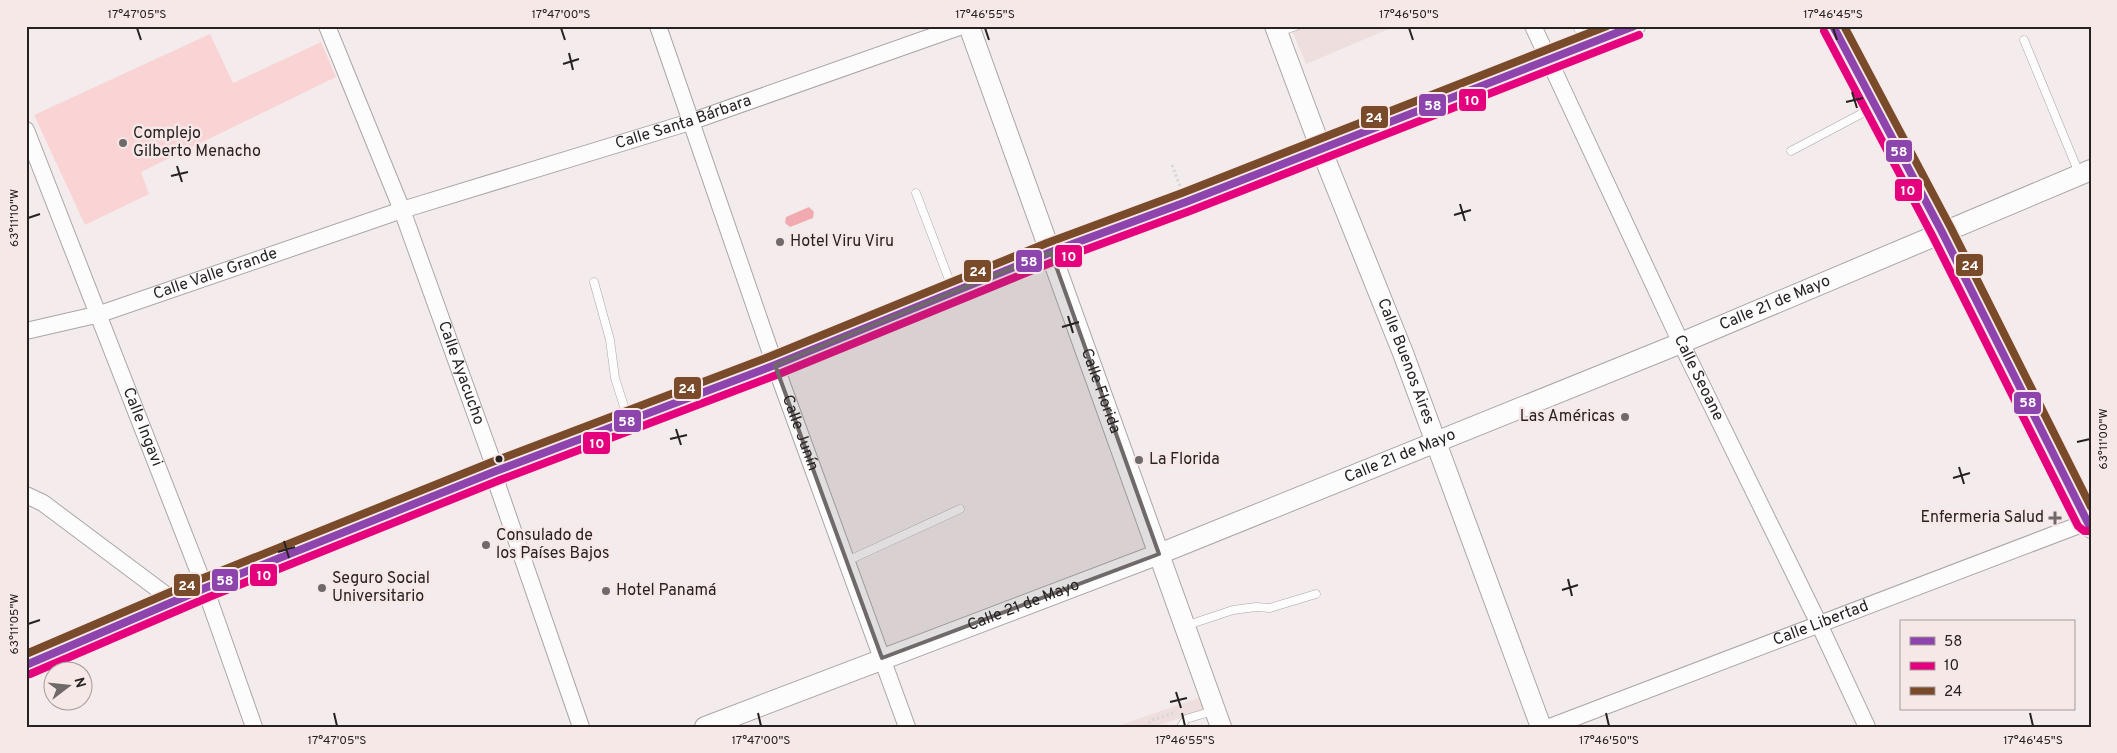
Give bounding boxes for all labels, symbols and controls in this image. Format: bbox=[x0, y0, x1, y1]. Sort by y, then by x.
text: 17°47'05"S bbox=[108, 7, 166, 23]
text: 17°47'00"S bbox=[531, 7, 591, 23]
text: 17°46'55"S bbox=[955, 7, 1015, 23]
text: 17°46'50"S bbox=[1379, 7, 1439, 23]
text: 17°46'45"S bbox=[1803, 7, 1863, 23]
line badge: 10 bbox=[1458, 88, 1487, 112]
street label: Calle Santa Bárbara bbox=[613, 91, 754, 154]
line badge: 58 bbox=[1418, 93, 1447, 117]
text: 10 bbox=[1465, 93, 1479, 110]
text: 58 bbox=[1424, 98, 1442, 115]
line badge: 24 bbox=[1360, 105, 1389, 129]
text: 24 bbox=[1365, 110, 1383, 127]
place label: Complejo Gilberto Menacho bbox=[133, 124, 261, 162]
marker: Complejo Gilberto Menacho bbox=[117, 137, 129, 149]
line badge: 58 bbox=[1885, 139, 1913, 163]
text: 58 bbox=[1890, 144, 1908, 161]
line badge: 10 bbox=[1894, 178, 1923, 202]
text: 10 bbox=[1901, 183, 1915, 200]
text: 63°11'10"W bbox=[7, 189, 23, 247]
place label: Hotel Viru Viru bbox=[790, 232, 894, 252]
marker: Hotel Viru Viru bbox=[774, 236, 786, 248]
street label: Calle Valle Grande bbox=[151, 244, 280, 305]
line badge: 10 bbox=[1054, 244, 1083, 268]
line badge: 58 bbox=[1015, 249, 1043, 273]
text: 10 bbox=[1062, 249, 1076, 266]
line badge: 24 bbox=[1955, 253, 1984, 277]
text: 58 bbox=[1020, 254, 1038, 271]
text: 24 bbox=[1961, 258, 1979, 275]
line badge: 24 bbox=[963, 259, 992, 283]
text: 24 bbox=[969, 264, 987, 281]
street label: Calle 21 de Mayo bbox=[1717, 271, 1834, 336]
street label: Calle Buenos Aires bbox=[1372, 296, 1438, 427]
street label: Calle Ayacucho bbox=[433, 318, 489, 428]
street label: Calle Seoane bbox=[1669, 332, 1728, 424]
street label: Calle Florida bbox=[1076, 346, 1125, 437]
line badge: 24 bbox=[673, 376, 702, 400]
text: 24 bbox=[678, 381, 696, 398]
street label: Calle Ingavi bbox=[118, 385, 167, 469]
line badge: 58 bbox=[2013, 391, 2042, 415]
street label: Calle Junín bbox=[777, 392, 823, 474]
text: 58 bbox=[2019, 395, 2037, 412]
place label: Las Américas bbox=[1520, 407, 1615, 427]
text: 63°11'00"W bbox=[2096, 408, 2112, 470]
line badge: 58 bbox=[613, 409, 642, 433]
marker: Las Américas bbox=[1619, 411, 1631, 423]
text: 58 bbox=[618, 414, 636, 431]
street label: Calle 21 de Mayo bbox=[1341, 425, 1459, 488]
line badge: 10 bbox=[582, 431, 611, 455]
text: 10 bbox=[590, 436, 604, 453]
place label: La Florida bbox=[1149, 450, 1220, 470]
unlabelled marker bbox=[494, 454, 504, 464]
marker: La Florida bbox=[1133, 454, 1145, 466]
place label: Enfermeria Salud bbox=[1921, 508, 2044, 528]
marker: Enfermeria Salud bbox=[2048, 511, 2062, 525]
place label: Consulado de los Países Bajos bbox=[496, 526, 609, 564]
marker: Consulado de los Países Bajos bbox=[480, 539, 492, 551]
line badge: 10 bbox=[249, 563, 278, 587]
line badge: 58 bbox=[211, 568, 239, 592]
text: 10 bbox=[257, 568, 271, 585]
place label: Seguro Social Universitario bbox=[332, 569, 430, 607]
line badge: 24 bbox=[173, 573, 201, 597]
text: 58 bbox=[216, 573, 234, 590]
street label: Calle 21 de Mayo bbox=[965, 575, 1083, 636]
text: 24 bbox=[178, 578, 196, 595]
place label: Hotel Panamá bbox=[616, 581, 717, 601]
marker: Seguro Social Universitario bbox=[316, 582, 328, 594]
marker: Hotel Panamá bbox=[600, 585, 612, 597]
text: 63°11'05"W bbox=[7, 594, 23, 654]
street label: Calle Libertad bbox=[1770, 596, 1872, 651]
legend bbox=[1900, 620, 2074, 710]
text: 58 bbox=[1944, 633, 1962, 652]
text: 10 bbox=[1944, 657, 1959, 676]
north arrow bbox=[42, 660, 92, 710]
text: N bbox=[69, 676, 89, 690]
text: 24 bbox=[1944, 683, 1962, 702]
text: 17°47'05"S bbox=[308, 733, 366, 749]
text: 17°47'00"S bbox=[731, 733, 791, 749]
text: 17°46'55"S bbox=[1155, 733, 1215, 749]
text: 17°46'50"S bbox=[1579, 733, 1639, 749]
text: 17°46'45"S bbox=[2003, 733, 2063, 749]

